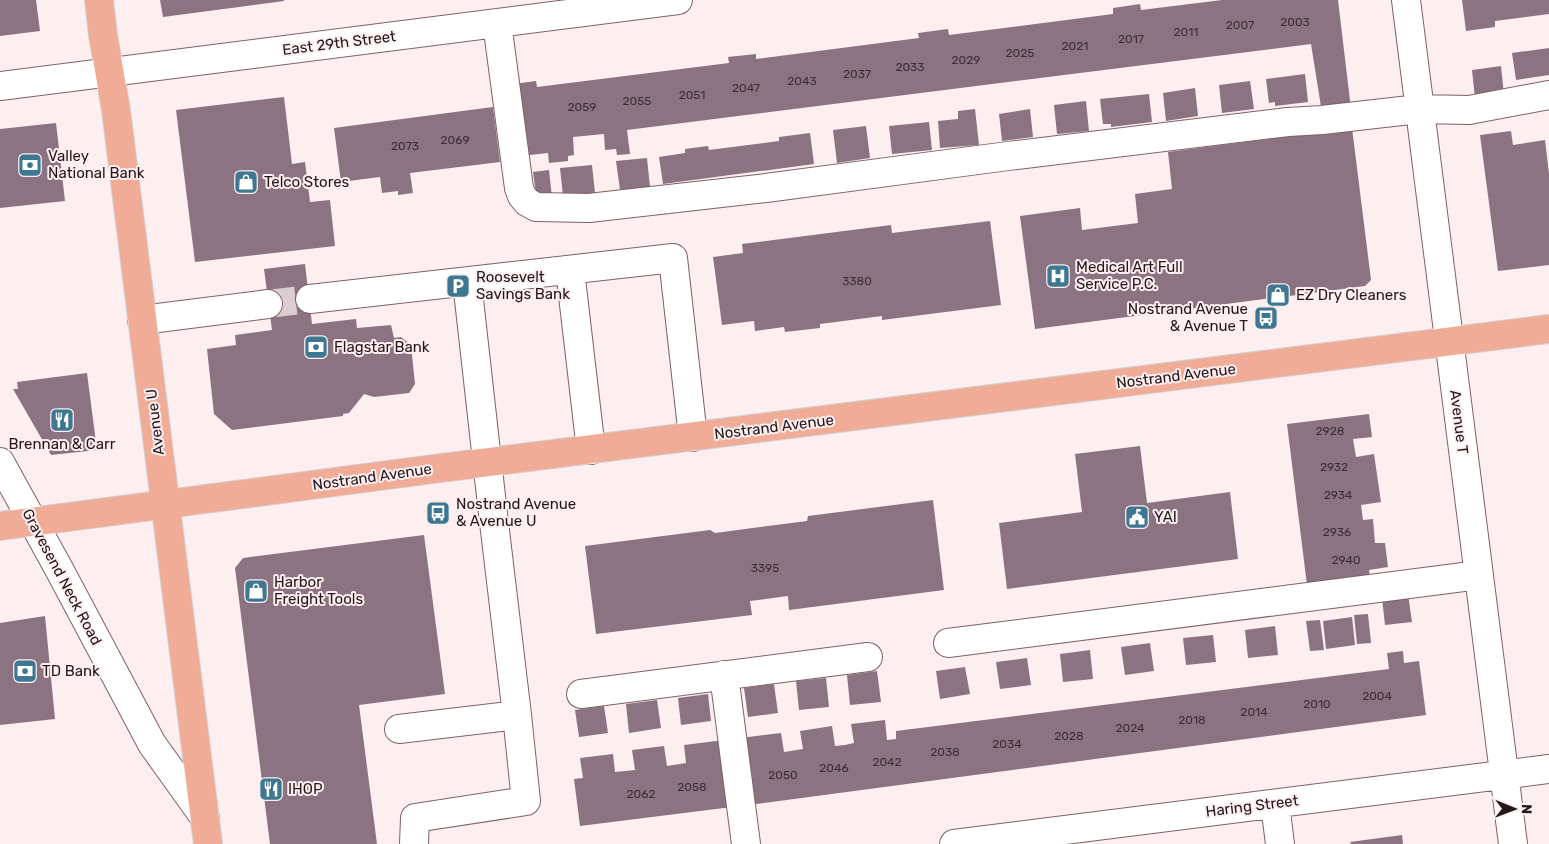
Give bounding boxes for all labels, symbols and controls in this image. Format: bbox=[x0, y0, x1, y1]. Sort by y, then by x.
house number: 2003 bbox=[1280, 15, 1310, 29]
house number: 2007 bbox=[1226, 18, 1254, 32]
house number: 2011 bbox=[1174, 25, 1198, 39]
street label: East 29th Street bbox=[281, 27, 397, 59]
house number: 2017 bbox=[1118, 32, 1144, 46]
house number: 2021 bbox=[1062, 39, 1088, 53]
house number: 2025 bbox=[1006, 46, 1034, 60]
house number: 2029 bbox=[952, 53, 980, 67]
house number: 2033 bbox=[895, 60, 925, 74]
house number: 2037 bbox=[843, 67, 871, 81]
house number: 2043 bbox=[787, 74, 817, 88]
house number: 2047 bbox=[732, 81, 760, 95]
house number: 2051 bbox=[679, 88, 705, 102]
house number: 2055 bbox=[623, 94, 651, 108]
house number: 2059 bbox=[568, 100, 596, 114]
house number: 2069 bbox=[440, 133, 470, 147]
house number: 2073 bbox=[391, 139, 419, 153]
place label: Valley National Bank bbox=[48, 147, 145, 182]
bank icon: Valley National Bank bbox=[17, 152, 43, 178]
shop icon: Telco Stores bbox=[233, 169, 259, 195]
place label: Telco Stores bbox=[264, 173, 350, 191]
place label: Medical Art Full Service P.C. bbox=[1076, 258, 1183, 293]
hospital icon: Medical Art Full Service P.C. bbox=[1045, 263, 1071, 289]
place label: Roosevelt Savings Bank bbox=[476, 268, 570, 303]
parking icon: Roosevelt Savings Bank bbox=[445, 273, 471, 299]
house number: 3380 bbox=[842, 274, 872, 288]
shop icon: EZ Dry Cleaners bbox=[1265, 282, 1291, 308]
place label: EZ Dry Cleaners bbox=[1296, 286, 1407, 304]
place label: Nostrand Avenue & Avenue T bbox=[1128, 300, 1248, 335]
bus stop icon: Nostrand Avenue & Avenue T bbox=[1253, 305, 1279, 331]
bank icon: Flagstar Bank bbox=[303, 334, 329, 360]
place label: Flagstar Bank bbox=[334, 338, 430, 356]
street label: Nostrand Avenue bbox=[1115, 360, 1237, 392]
street label: Avenue U bbox=[142, 388, 168, 456]
street label: Avenue T bbox=[1446, 389, 1472, 455]
restaurant icon: Brennan & Carr bbox=[49, 407, 75, 433]
street label: Nostrand Avenue bbox=[713, 411, 835, 443]
house number: 2928 bbox=[1316, 424, 1344, 438]
place label: Brennan & Carr bbox=[9, 435, 116, 453]
street label: Nostrand Avenue bbox=[311, 460, 433, 494]
house number: 2932 bbox=[1320, 460, 1348, 474]
house number: 2934 bbox=[1324, 488, 1353, 502]
place label: Nostrand Avenue & Avenue U bbox=[456, 495, 576, 530]
bus stop icon: Nostrand Avenue & Avenue U bbox=[425, 500, 451, 526]
public building icon: YAI bbox=[1124, 504, 1150, 530]
street label: Gravesend Neck Road bbox=[18, 506, 106, 648]
place label: YAI bbox=[1154, 508, 1177, 526]
house number: 2936 bbox=[1323, 525, 1351, 539]
house number: 2940 bbox=[1331, 553, 1361, 567]
house number: 3395 bbox=[751, 561, 779, 575]
place label: Harbor Freight Tools bbox=[274, 573, 363, 608]
shop icon: Harbor Freight Tools bbox=[243, 578, 269, 604]
bank icon: TD Bank bbox=[12, 658, 38, 684]
place label: TD Bank bbox=[42, 662, 100, 680]
house number: 2004 bbox=[1362, 689, 1392, 703]
house number: 2010 bbox=[1303, 697, 1331, 711]
house number: 2014 bbox=[1240, 705, 1268, 719]
house number: 2018 bbox=[1178, 713, 1206, 727]
house number: 2024 bbox=[1115, 721, 1145, 735]
house number: 2028 bbox=[1054, 729, 1084, 743]
house number: 2034 bbox=[992, 737, 1022, 751]
house number: 2038 bbox=[930, 745, 960, 759]
house number: 2042 bbox=[872, 755, 902, 769]
house number: 2046 bbox=[819, 761, 849, 775]
house number: 2050 bbox=[768, 768, 798, 782]
restaurant icon: IHOP bbox=[258, 776, 284, 802]
place label: IHOP bbox=[288, 780, 323, 798]
house number: 2058 bbox=[677, 780, 707, 794]
north arrow bbox=[1489, 784, 1539, 834]
house number: 2062 bbox=[627, 787, 655, 801]
street label: Haring Street bbox=[1205, 791, 1300, 821]
text: N bbox=[1518, 804, 1535, 814]

